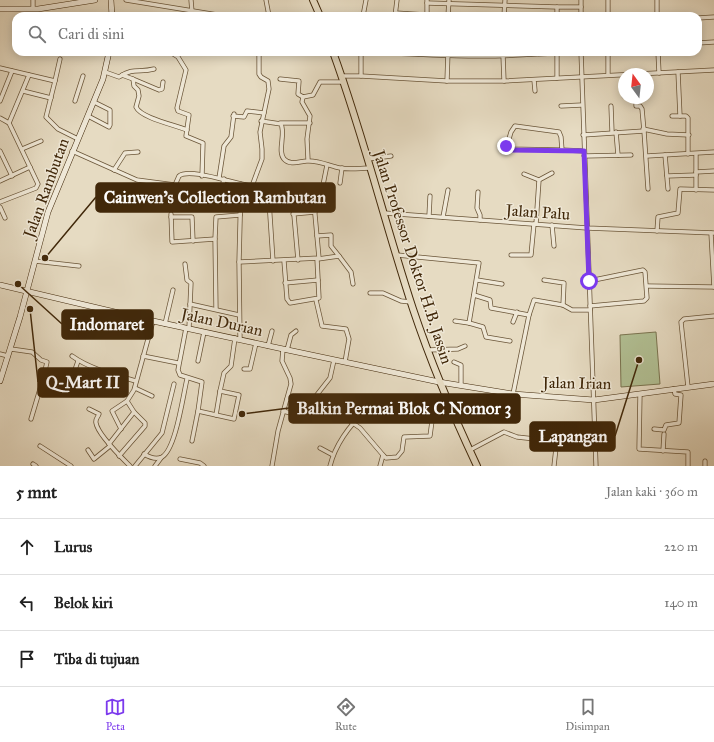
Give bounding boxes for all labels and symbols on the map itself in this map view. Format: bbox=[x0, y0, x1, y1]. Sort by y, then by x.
north arrow bbox=[618, 68, 654, 104]
street label: Jalan Rambutan bbox=[18, 135, 74, 243]
route end bbox=[497, 137, 515, 155]
street label: Jalan Professor Doktor H.B. Jassin bbox=[368, 146, 457, 367]
callout: Cainwen's Collection Rambutan bbox=[96, 183, 335, 212]
text: Cainwen's Collection Rambutan bbox=[104, 187, 327, 208]
street label: Jalan Palu bbox=[503, 200, 571, 225]
route start bbox=[580, 272, 598, 290]
street label: Jalan Durian bbox=[177, 304, 265, 341]
callout: Indomaret bbox=[62, 310, 153, 339]
text: Indomaret bbox=[70, 314, 145, 335]
callout: Q-Mart II bbox=[38, 368, 128, 397]
text: Q-Mart II bbox=[46, 372, 121, 393]
street label: Jalan Irian bbox=[540, 373, 612, 394]
callout: Balkin Permai Blok C Nomor 3 bbox=[289, 394, 520, 423]
text: Balkin Permai Blok C Nomor 3 bbox=[297, 398, 512, 419]
callout: Lapangan bbox=[530, 422, 615, 451]
text: Lapangan bbox=[539, 426, 608, 447]

